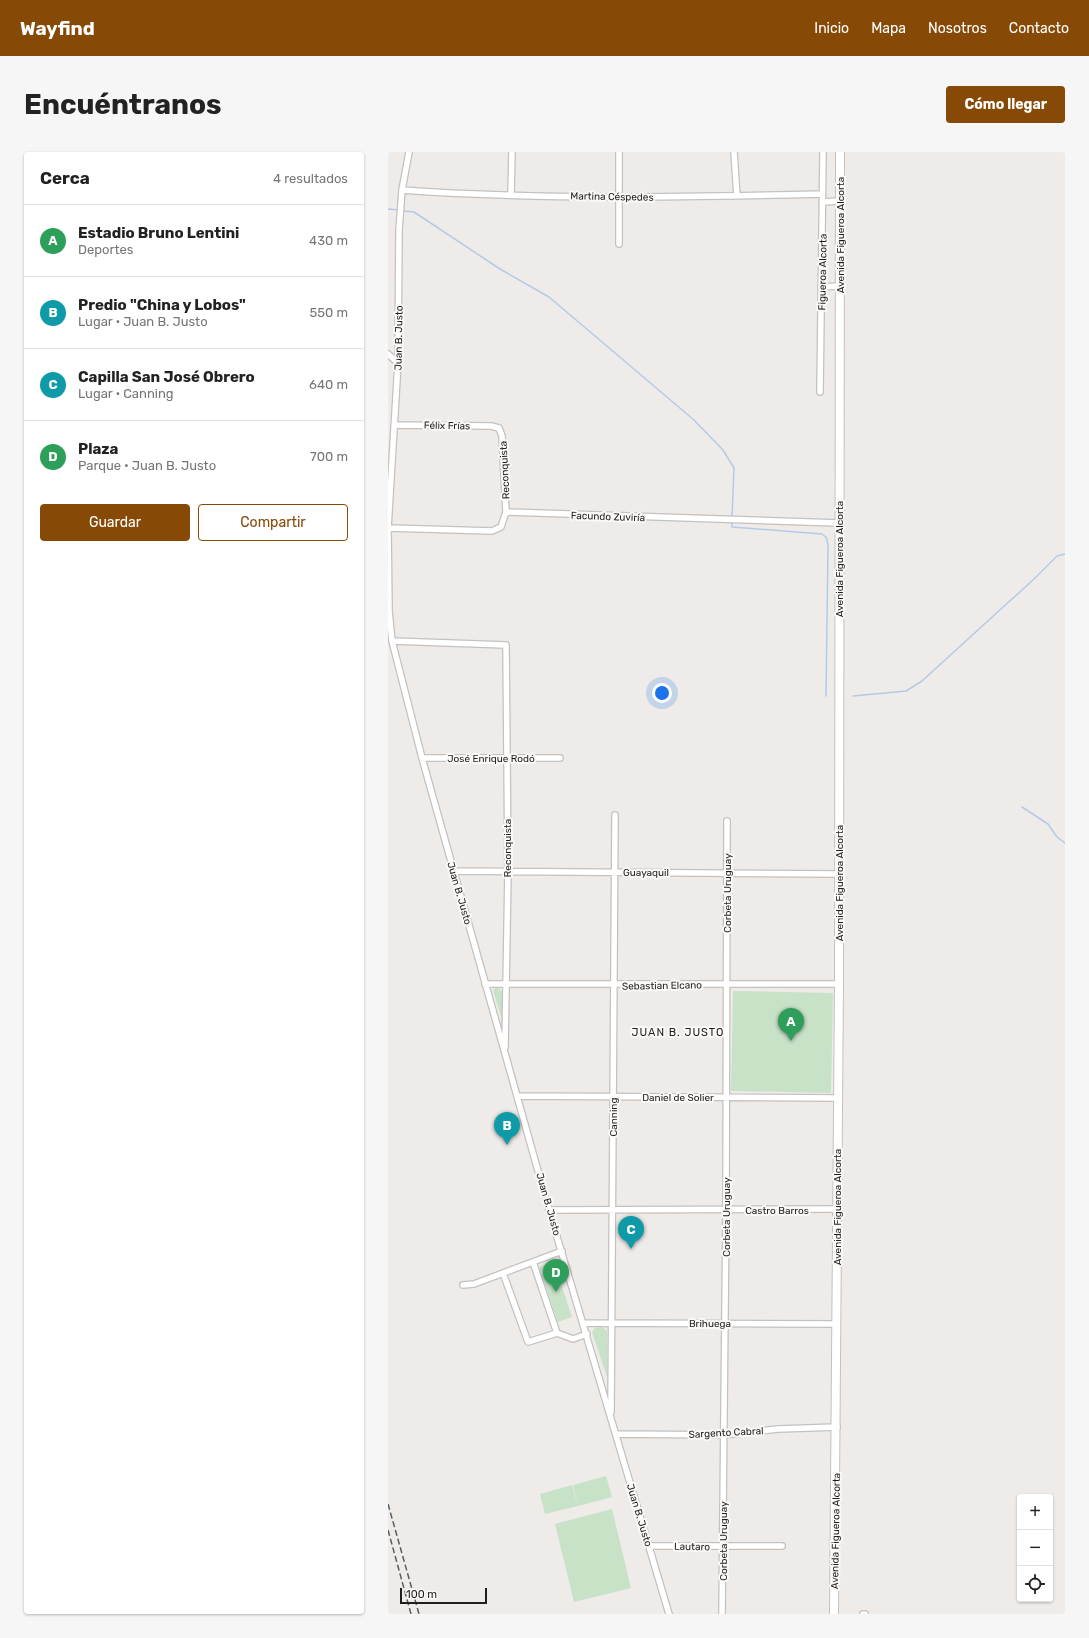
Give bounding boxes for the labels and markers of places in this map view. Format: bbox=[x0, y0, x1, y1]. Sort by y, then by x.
pin: A bbox=[778, 1008, 804, 1041]
pin: B bbox=[494, 1112, 520, 1145]
pin: C bbox=[618, 1216, 644, 1249]
pin: D bbox=[543, 1259, 569, 1292]

